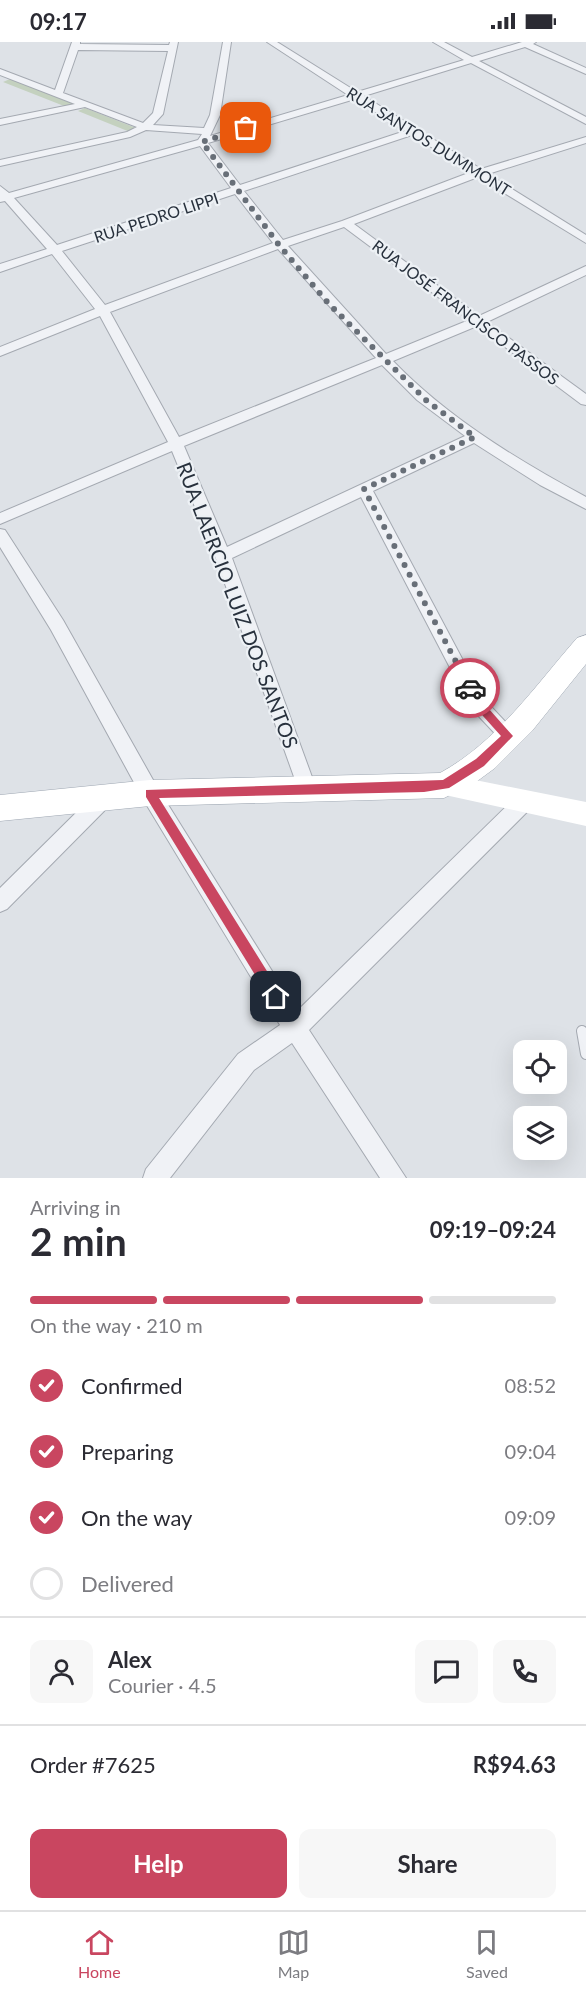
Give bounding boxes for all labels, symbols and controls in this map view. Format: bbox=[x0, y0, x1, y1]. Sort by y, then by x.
text: 09:17 bbox=[30, 8, 87, 35]
street label: RUA SANTOS DUMMONT bbox=[343, 83, 515, 200]
pin bbox=[220, 102, 271, 153]
icon: bag bbox=[229, 111, 262, 144]
street label: RUA PEDRO LIPPI bbox=[91, 188, 221, 246]
street label: RUA JOSÉ FRANCISCO PASSOS bbox=[369, 236, 563, 388]
street label: RUA LAERCIO LUIZ DOS SANTOS bbox=[172, 459, 304, 751]
courier bbox=[440, 658, 500, 718]
icon: car bbox=[454, 672, 487, 705]
pin bbox=[250, 971, 301, 1022]
icon: home bbox=[259, 980, 292, 1013]
map controls bbox=[513, 1040, 567, 1160]
button: locate bbox=[513, 1040, 567, 1094]
button: layers bbox=[513, 1106, 567, 1160]
text: Arriving in bbox=[30, 1195, 121, 1219]
text: 09:19–09:24 bbox=[430, 1216, 556, 1243]
text: 2 min bbox=[30, 1218, 127, 1264]
text: On the way · 210 m bbox=[30, 1313, 203, 1337]
icon: check bbox=[30, 1369, 63, 1402]
text: Confirmed bbox=[81, 1372, 183, 1399]
text: 08:52 bbox=[505, 1373, 556, 1397]
icon: check bbox=[30, 1435, 63, 1468]
text: Preparing bbox=[81, 1438, 173, 1465]
text: 09:04 bbox=[505, 1439, 556, 1463]
icon: check bbox=[30, 1501, 63, 1534]
text: On the way bbox=[81, 1504, 192, 1531]
text: 09:09 bbox=[505, 1505, 556, 1529]
text: Delivered bbox=[81, 1570, 174, 1597]
button: person bbox=[30, 1640, 93, 1703]
button: chat bbox=[415, 1640, 478, 1703]
button: phone bbox=[493, 1640, 556, 1703]
text: Alex bbox=[108, 1646, 152, 1673]
text: Courier · 4.5 bbox=[108, 1673, 217, 1697]
text: Order #7625 bbox=[30, 1751, 156, 1778]
text: R$94.63 bbox=[473, 1751, 556, 1778]
button: Help bbox=[30, 1829, 287, 1898]
button: Share bbox=[299, 1829, 556, 1898]
tab: Home bbox=[78, 1926, 121, 1981]
tab: Map bbox=[277, 1926, 310, 1981]
tab: Saved bbox=[466, 1926, 508, 1981]

